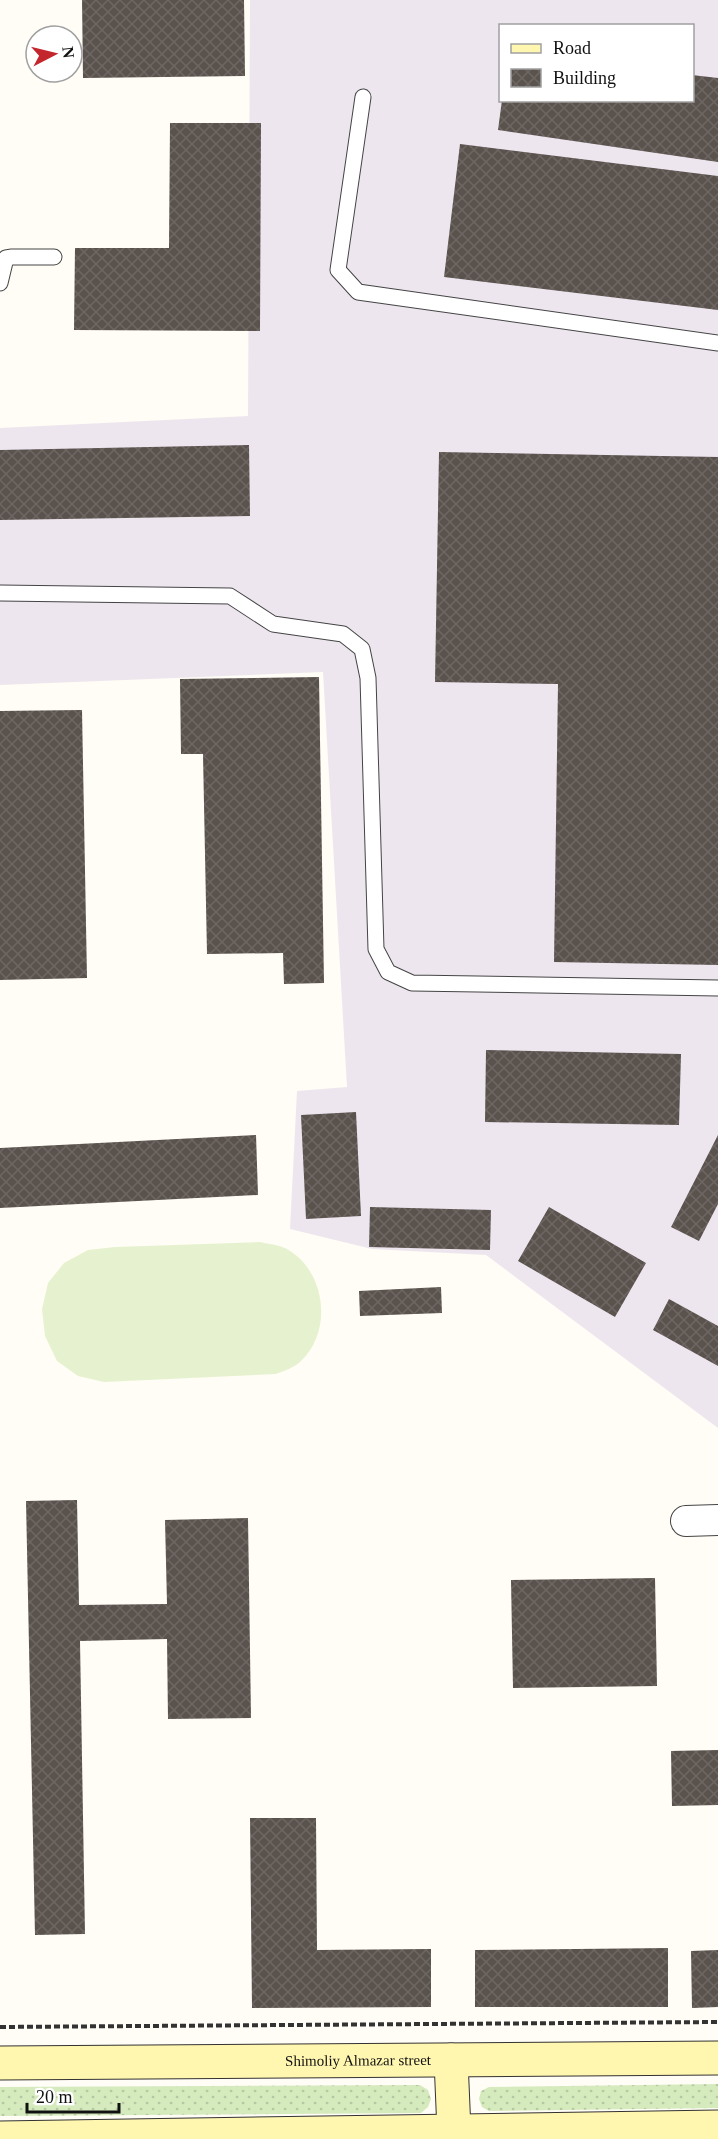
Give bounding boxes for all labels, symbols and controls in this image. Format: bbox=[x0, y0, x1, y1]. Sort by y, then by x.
north arrow bbox=[24, 24, 84, 84]
legend bbox=[499, 24, 694, 102]
text: Road bbox=[553, 38, 591, 58]
text: N bbox=[59, 45, 78, 59]
text: Building bbox=[553, 68, 616, 88]
street label: Shimoliy Almazar street bbox=[285, 2052, 432, 2069]
scale bar bbox=[27, 2076, 118, 2114]
text: 20 m bbox=[36, 2087, 73, 2107]

